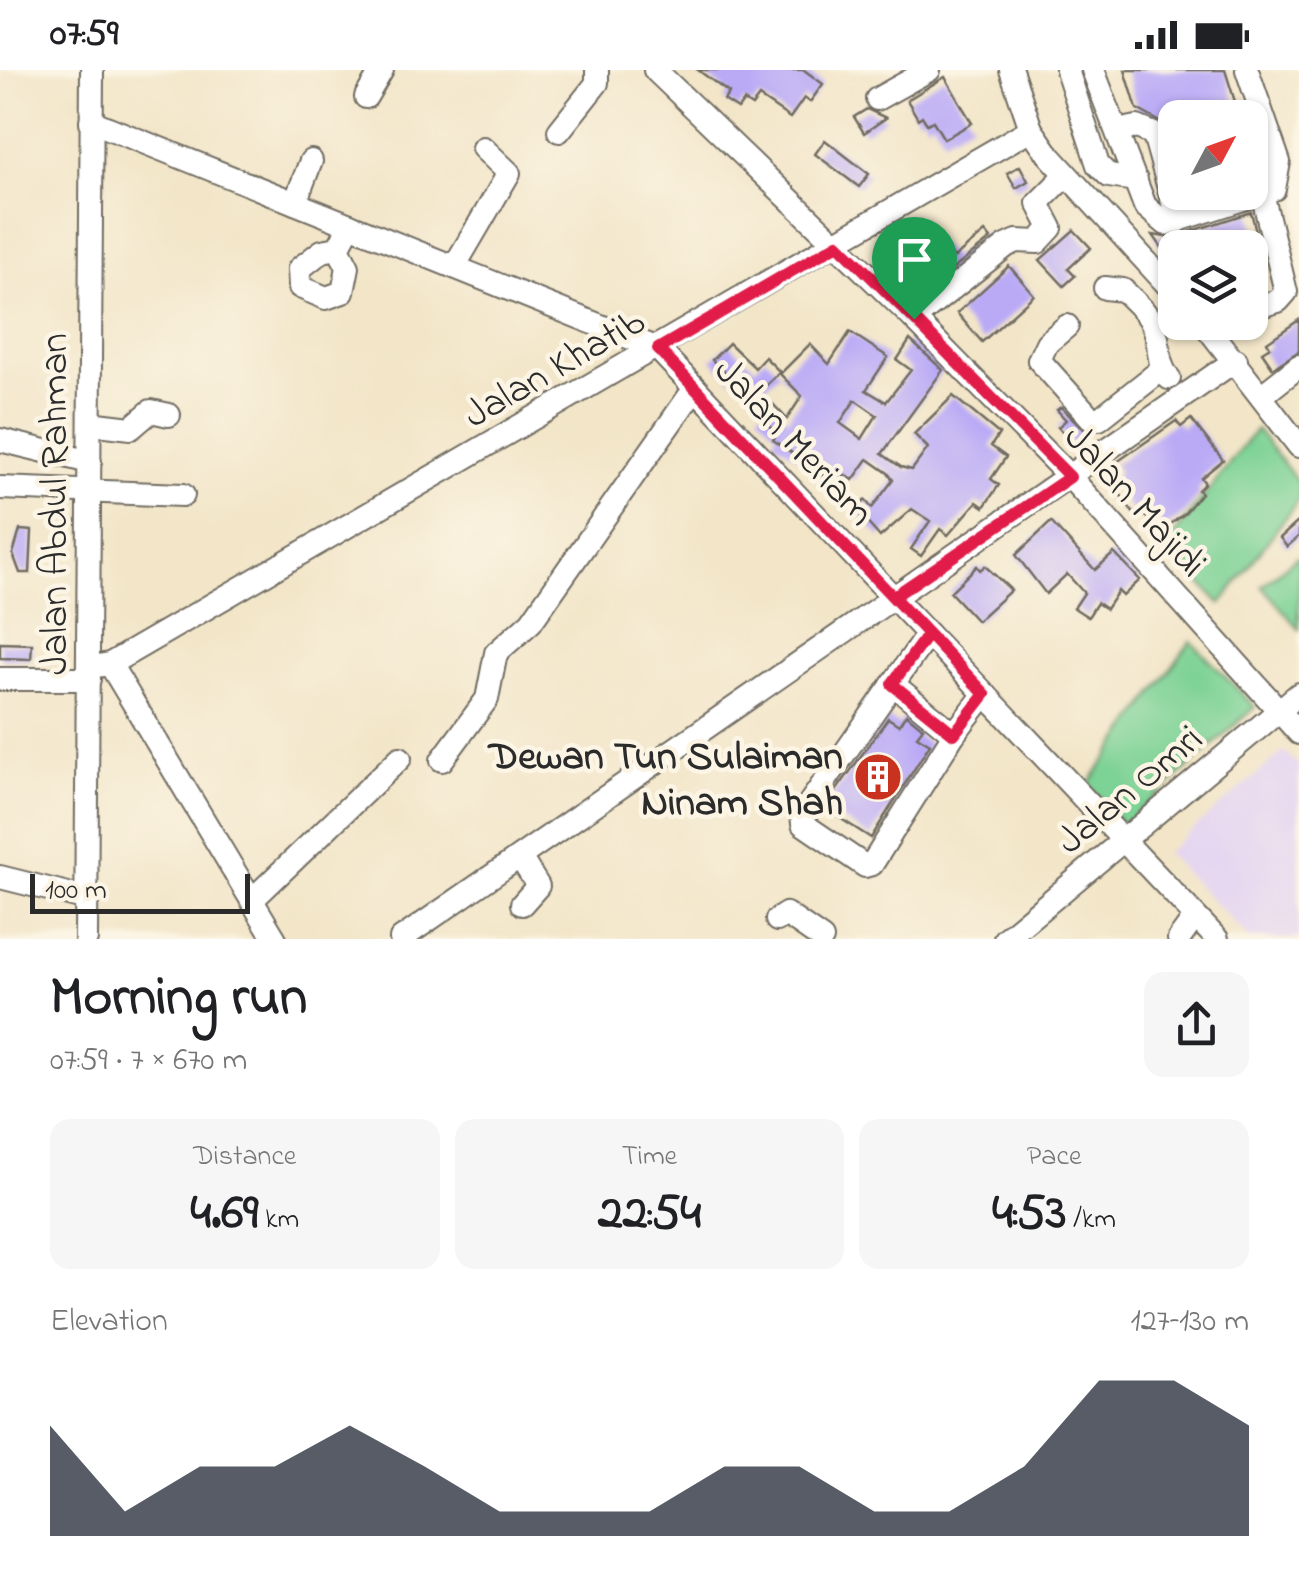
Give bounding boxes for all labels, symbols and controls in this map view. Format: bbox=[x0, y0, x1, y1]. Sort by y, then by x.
text: 07:59 bbox=[50, 7, 118, 63]
north arrow bbox=[1158, 100, 1268, 210]
map controls bbox=[1158, 100, 1268, 340]
pin bbox=[872, 217, 957, 320]
button: layers bbox=[1158, 230, 1268, 340]
icon: arrive bbox=[887, 232, 942, 287]
street label: Jalan Khatib bbox=[453, 294, 657, 446]
street label: Jalan Abdul Rahman bbox=[27, 333, 86, 675]
street label: Jalan Meriam bbox=[698, 345, 887, 541]
street label: Jalan Majidi bbox=[1048, 412, 1219, 592]
street label: Jalan Omri bbox=[1044, 712, 1217, 871]
place label: Dewan Tun Sulaiman Ninam Shah bbox=[487, 729, 843, 834]
building icon: Dewan Tun Sulaiman Ninam Shah bbox=[852, 751, 904, 803]
scale bar bbox=[30, 869, 250, 914]
text: 100 m bbox=[45, 871, 107, 912]
text: Morning run bbox=[50, 960, 307, 1040]
button: share bbox=[1144, 972, 1249, 1077]
text: 07:59 · 7 × 670 m bbox=[50, 1038, 247, 1085]
text: Distance bbox=[193, 1137, 296, 1178]
text: Time bbox=[622, 1137, 677, 1178]
text: Pace bbox=[1027, 1137, 1081, 1178]
text: 4.69 bbox=[190, 1178, 258, 1251]
text: 22:54 bbox=[598, 1178, 701, 1251]
text: 4:53 bbox=[992, 1178, 1066, 1251]
text: km bbox=[258, 1200, 299, 1241]
text: /km bbox=[1066, 1200, 1116, 1241]
text: Elevation bbox=[50, 1299, 168, 1346]
text: 127–130 m bbox=[1130, 1299, 1249, 1346]

